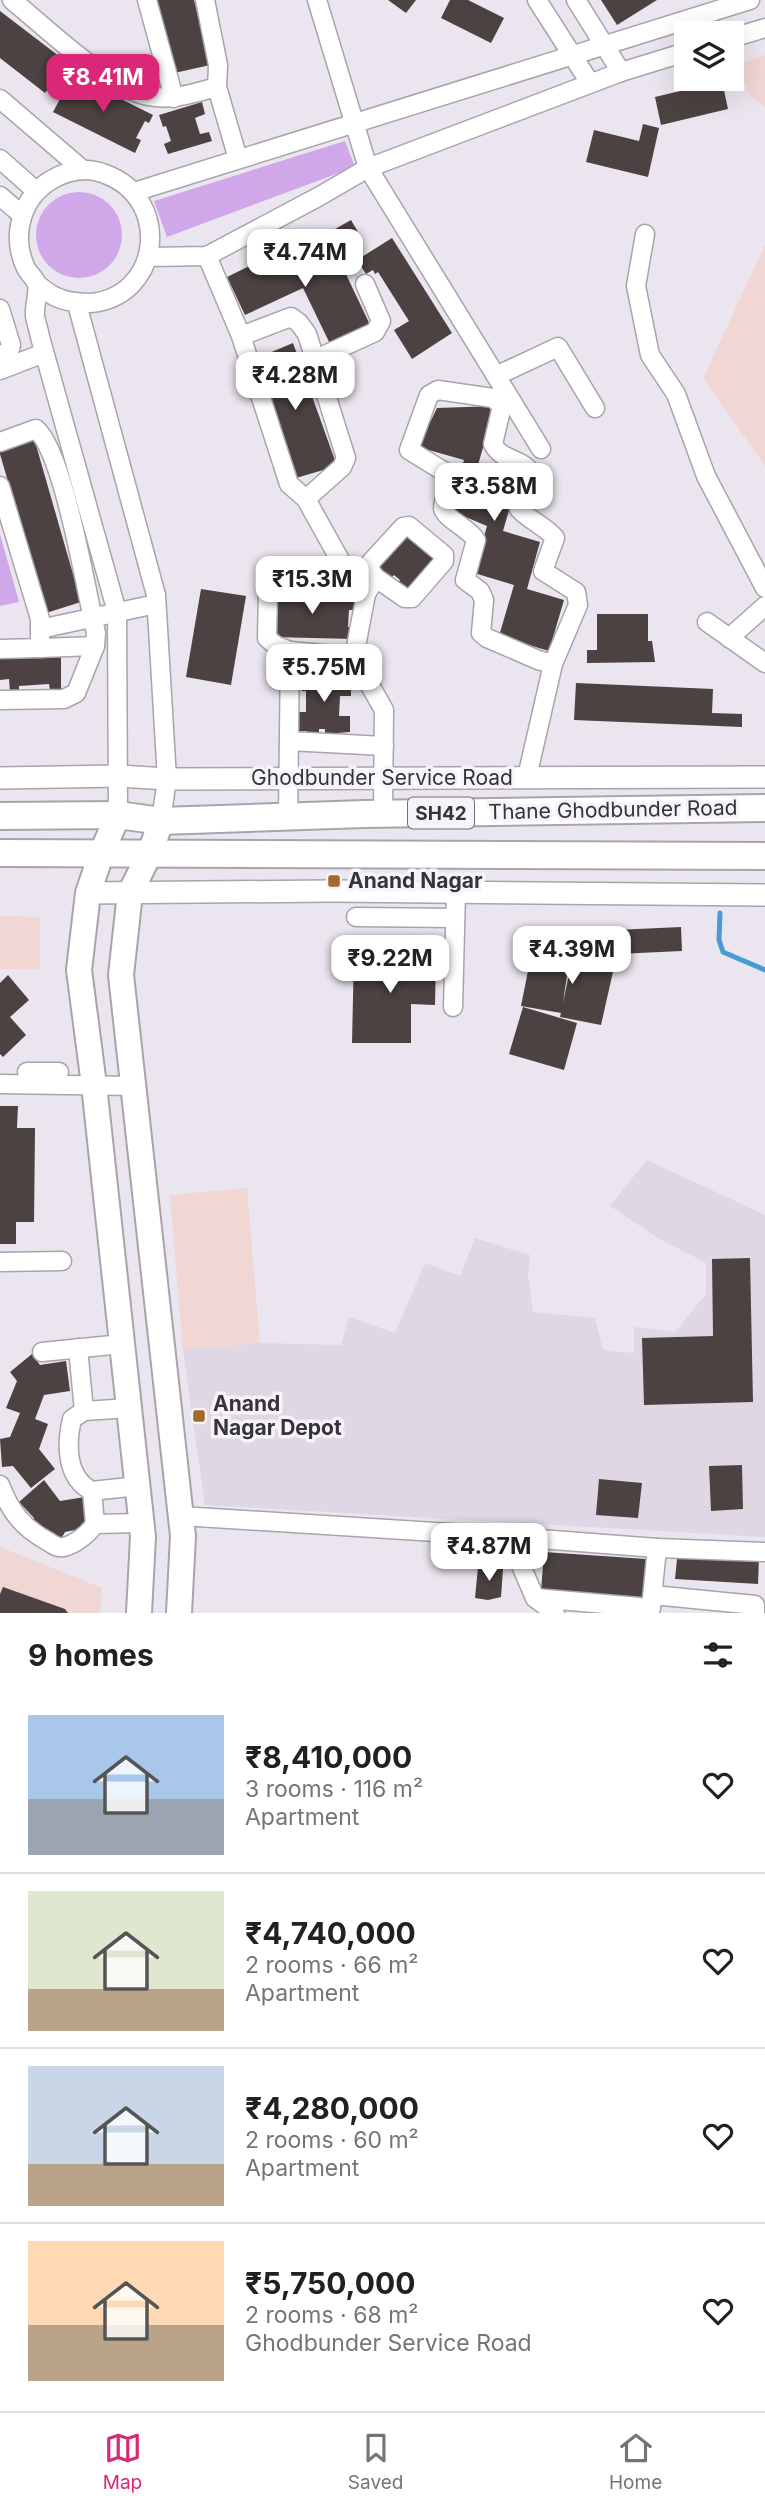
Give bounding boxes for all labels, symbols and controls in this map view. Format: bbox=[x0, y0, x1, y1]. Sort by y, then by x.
map controls bbox=[674, 21, 744, 91]
button: layers bbox=[674, 21, 744, 91]
pin: ₹8.41M bbox=[46, 54, 160, 114]
text: ₹8.41M bbox=[62, 63, 144, 91]
pin: ₹4.74M bbox=[248, 230, 362, 289]
text: ₹4.74M bbox=[263, 238, 347, 266]
pin: ₹4.28M bbox=[238, 352, 352, 412]
text: ₹4.28M bbox=[252, 361, 338, 389]
pin: ₹3.58M bbox=[437, 463, 551, 523]
text: ₹3.58M bbox=[451, 472, 537, 500]
pin: ₹15.3M bbox=[255, 556, 369, 616]
text: ₹15.3M bbox=[272, 565, 352, 593]
pin: ₹5.75M bbox=[267, 644, 381, 704]
text: ₹5.75M bbox=[282, 653, 366, 681]
street label: Ghodbunder Service Road bbox=[251, 765, 513, 790]
street label: Thane Ghodbunder Road bbox=[488, 795, 738, 824]
road number: SH42 bbox=[408, 798, 474, 828]
place label: Anand Nagar bbox=[348, 868, 483, 893]
marker: Anand Nagar bbox=[326, 873, 342, 889]
pin: ₹4.39M bbox=[515, 926, 629, 986]
text: ₹4.39M bbox=[529, 935, 615, 963]
pin: ₹9.22M bbox=[333, 936, 447, 995]
text: ₹9.22M bbox=[347, 944, 433, 972]
place label: Anand Nagar Depot bbox=[213, 1391, 342, 1440]
marker: Anand Nagar Depot bbox=[191, 1408, 207, 1424]
pin: ₹4.87M bbox=[432, 1524, 546, 1583]
text: ₹4.87M bbox=[447, 1532, 531, 1560]
icon: filters bbox=[699, 1636, 737, 1674]
text: 9 homes bbox=[28, 1637, 154, 1673]
text: ₹8,410,000 bbox=[245, 1739, 412, 1775]
icon: home bbox=[84, 1743, 168, 1827]
icon: heart bbox=[699, 1766, 737, 1804]
text: 3 rooms · 116 m² bbox=[245, 1775, 423, 1803]
text: Apartment bbox=[245, 1803, 359, 1831]
text: ₹4,740,000 bbox=[245, 1915, 416, 1951]
icon: home bbox=[84, 1919, 168, 2003]
icon: heart bbox=[699, 1942, 737, 1980]
text: 2 rooms · 66 m² bbox=[245, 1951, 419, 1979]
text: Apartment bbox=[245, 1979, 359, 2007]
text: ₹4,280,000 bbox=[245, 2090, 419, 2126]
icon: home bbox=[84, 2094, 168, 2178]
icon: heart bbox=[699, 2117, 737, 2155]
text: 2 rooms · 60 m² bbox=[245, 2126, 419, 2154]
text: Apartment bbox=[245, 2154, 359, 2182]
text: ₹5,750,000 bbox=[245, 2265, 415, 2301]
icon: home bbox=[84, 2269, 168, 2353]
icon: heart bbox=[699, 2292, 737, 2330]
text: 2 rooms · 68 m² bbox=[245, 2301, 418, 2329]
text: Ghodbunder Service Road bbox=[245, 2329, 532, 2357]
tab: Map bbox=[103, 2429, 142, 2494]
tab: Saved bbox=[348, 2429, 403, 2494]
tab: Home bbox=[609, 2429, 662, 2494]

